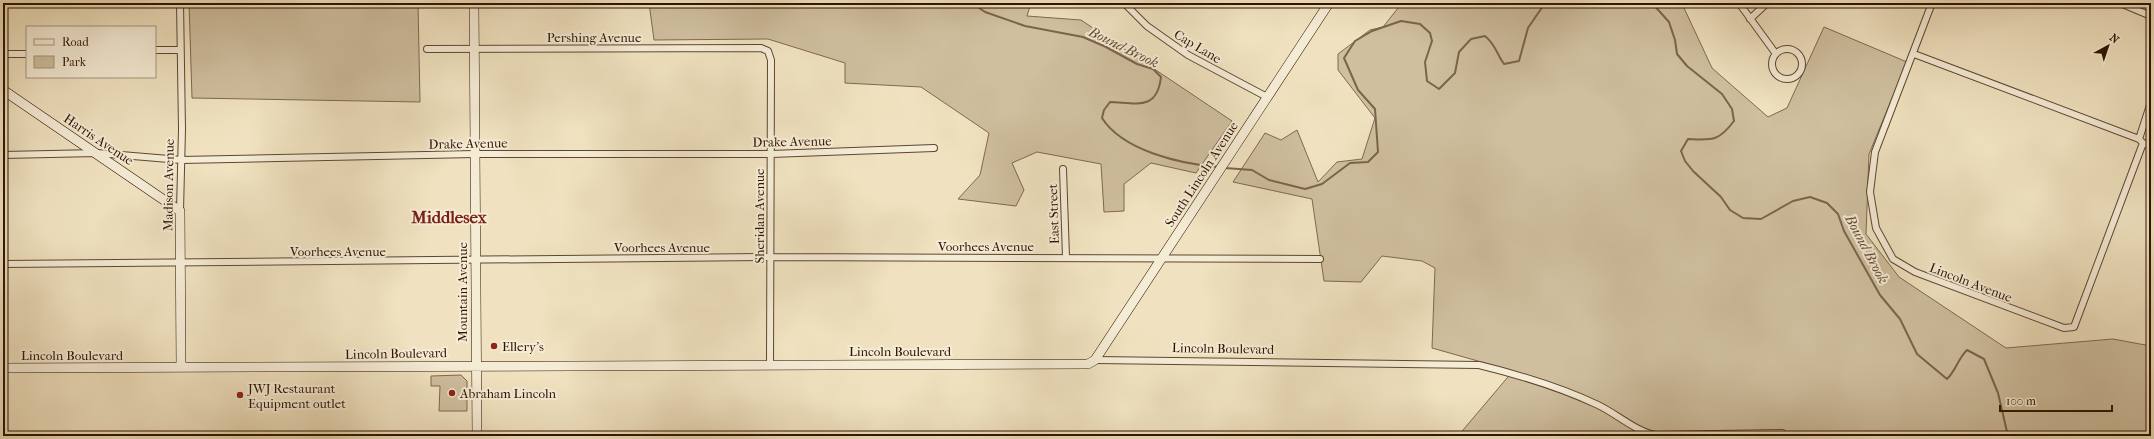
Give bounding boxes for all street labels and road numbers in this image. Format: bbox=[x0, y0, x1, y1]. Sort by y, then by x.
street label: Cap Lane bbox=[1171, 27, 1225, 67]
street label: Pershing Avenue bbox=[547, 30, 642, 45]
street label: Harris Avenue bbox=[61, 111, 137, 169]
street label: South Lincoln Avenue bbox=[1162, 118, 1241, 230]
street label: Drake Avenue bbox=[752, 133, 832, 150]
street label: Drake Avenue bbox=[428, 135, 508, 152]
street label: Madison Avenue bbox=[160, 138, 177, 231]
street label: Sheridan Avenue bbox=[752, 168, 767, 264]
street label: East Street bbox=[1045, 183, 1062, 244]
street label: Voorhees Avenue bbox=[937, 239, 1035, 254]
street label: Voorhees Avenue bbox=[613, 240, 711, 255]
street label: Mountain Avenue bbox=[455, 242, 470, 342]
street label: Voorhees Avenue bbox=[289, 244, 387, 259]
street label: Lincoln Avenue bbox=[1927, 260, 2015, 305]
street label: Lincoln Boulevard bbox=[1172, 340, 1275, 357]
street label: Lincoln Boulevard bbox=[849, 344, 952, 359]
street label: Lincoln Boulevard bbox=[345, 345, 448, 362]
street label: Lincoln Boulevard bbox=[21, 348, 124, 363]

